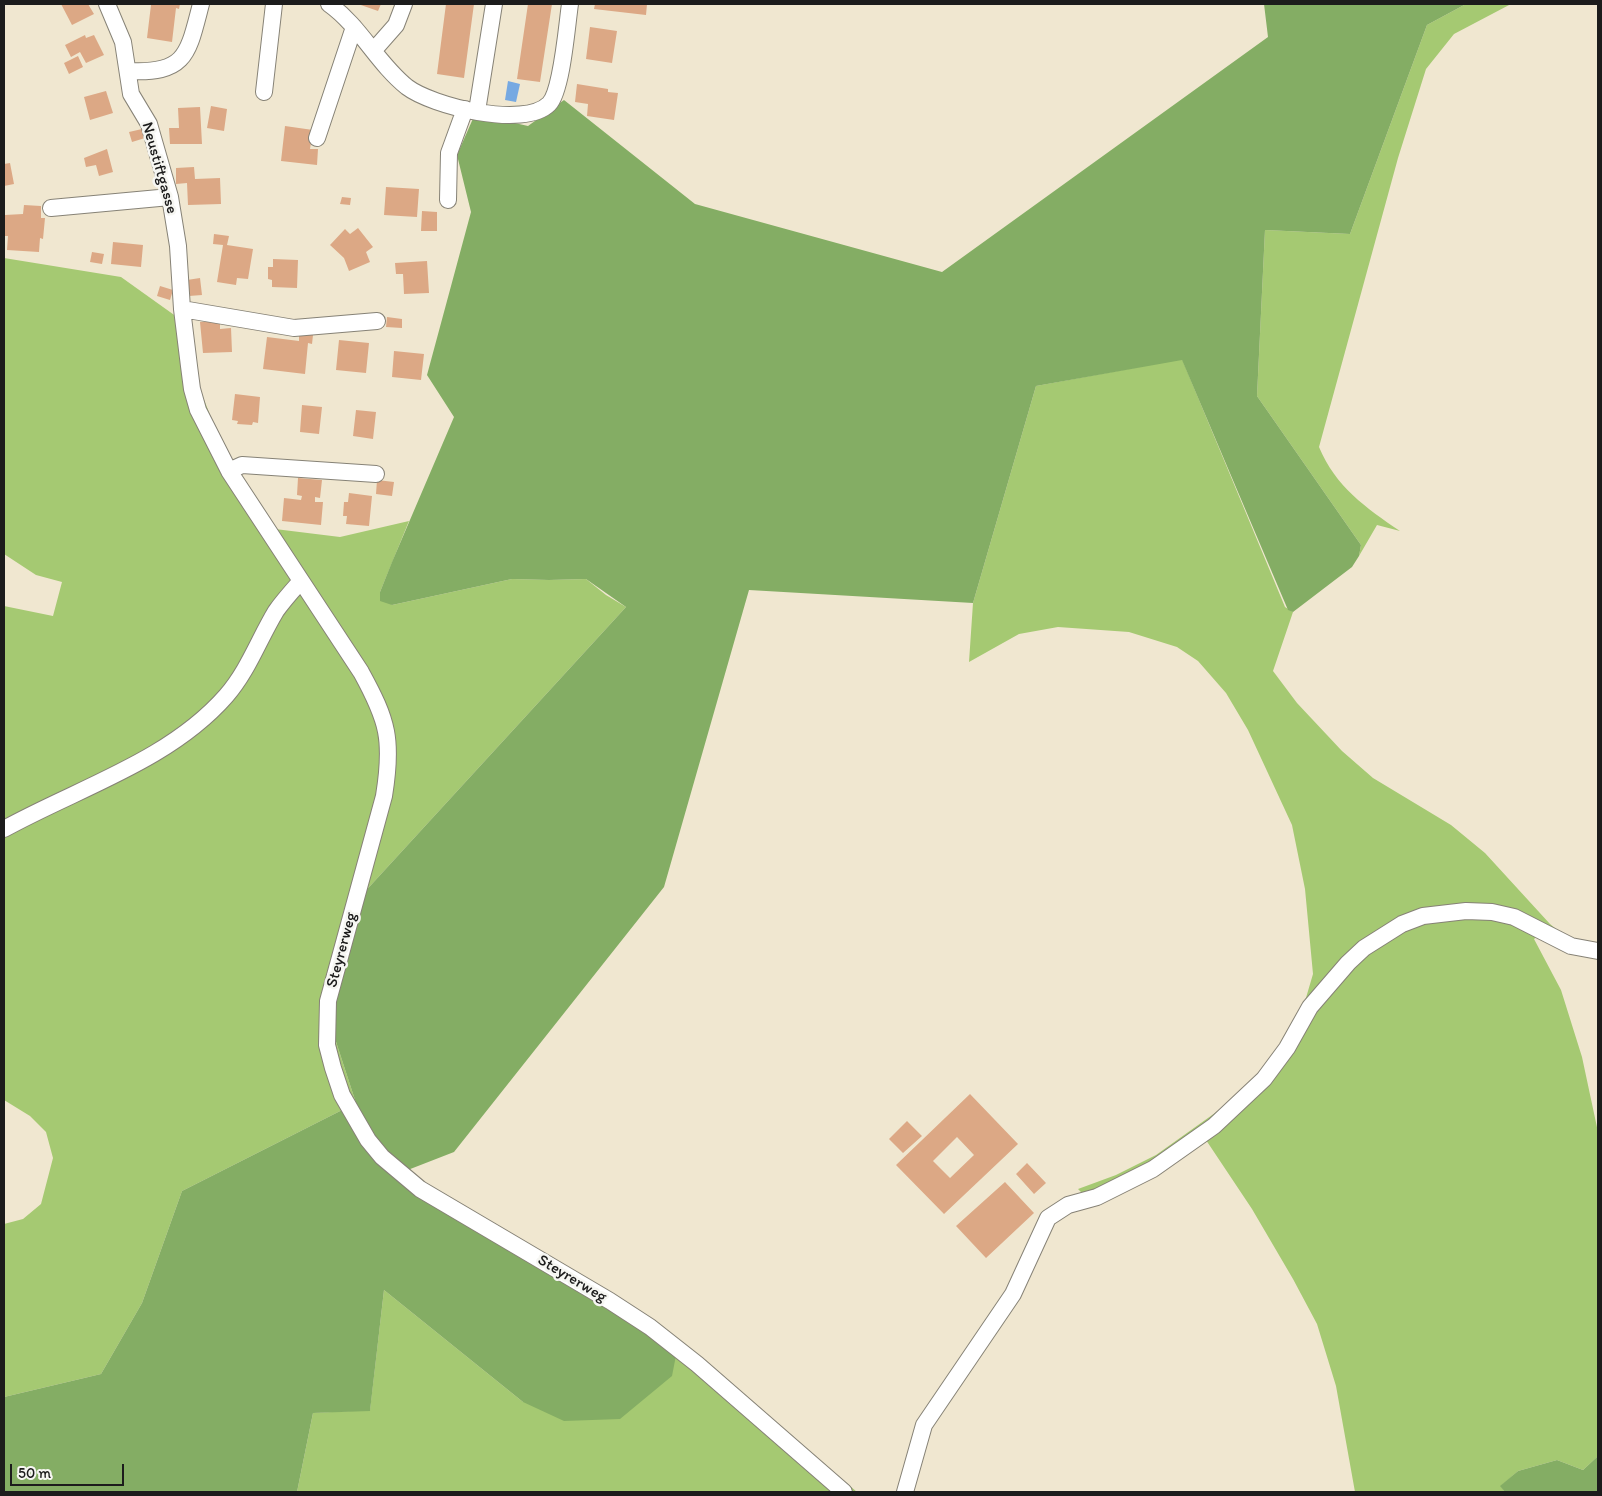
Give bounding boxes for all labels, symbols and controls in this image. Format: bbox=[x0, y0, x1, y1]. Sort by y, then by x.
street label: Neustiftgasse bbox=[137, 120, 181, 216]
street label: Steyrerweg bbox=[323, 910, 361, 990]
street label: Steyrerweg bbox=[534, 1251, 610, 1307]
scale bar bbox=[12, 1454, 126, 1486]
text: 50 m bbox=[18, 1464, 51, 1482]

